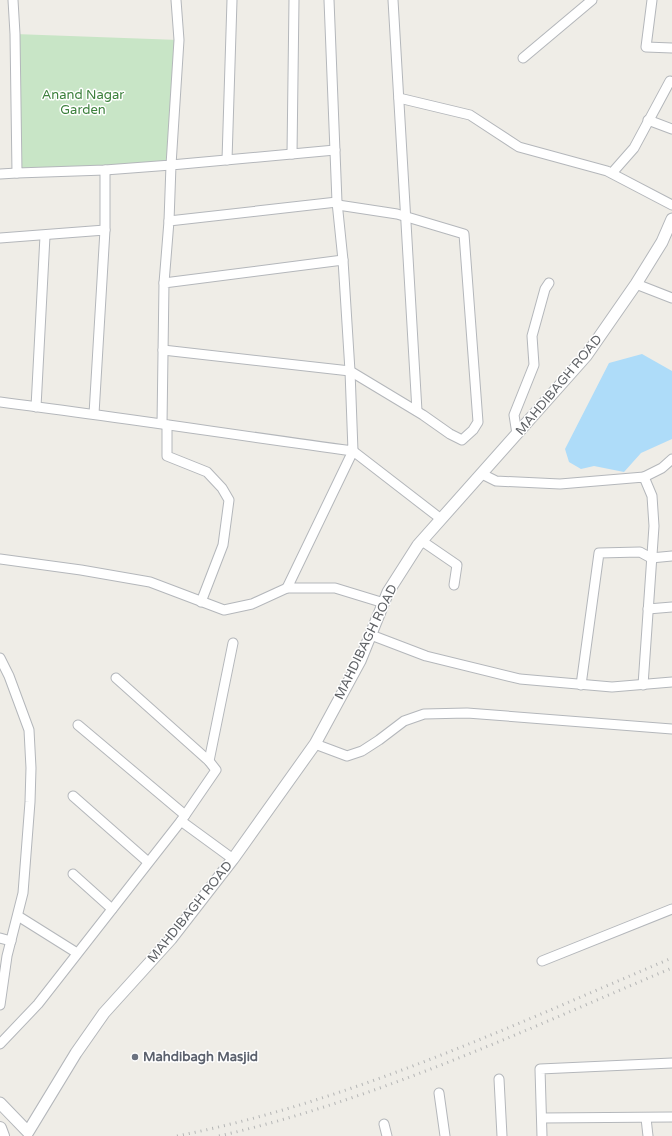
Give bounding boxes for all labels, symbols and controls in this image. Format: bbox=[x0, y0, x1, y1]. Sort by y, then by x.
park label: Anand Nagar Garden bbox=[42, 87, 124, 118]
street label: MAHDIBAGH ROAD bbox=[512, 331, 606, 438]
street label: MAHDIBAGH ROAD bbox=[331, 582, 401, 702]
street label: MAHDIBAGH ROAD bbox=[144, 858, 236, 966]
place label: Mahdibagh Masjid bbox=[143, 1049, 258, 1065]
marker: Mahdibagh Masjid bbox=[130, 1052, 140, 1062]

